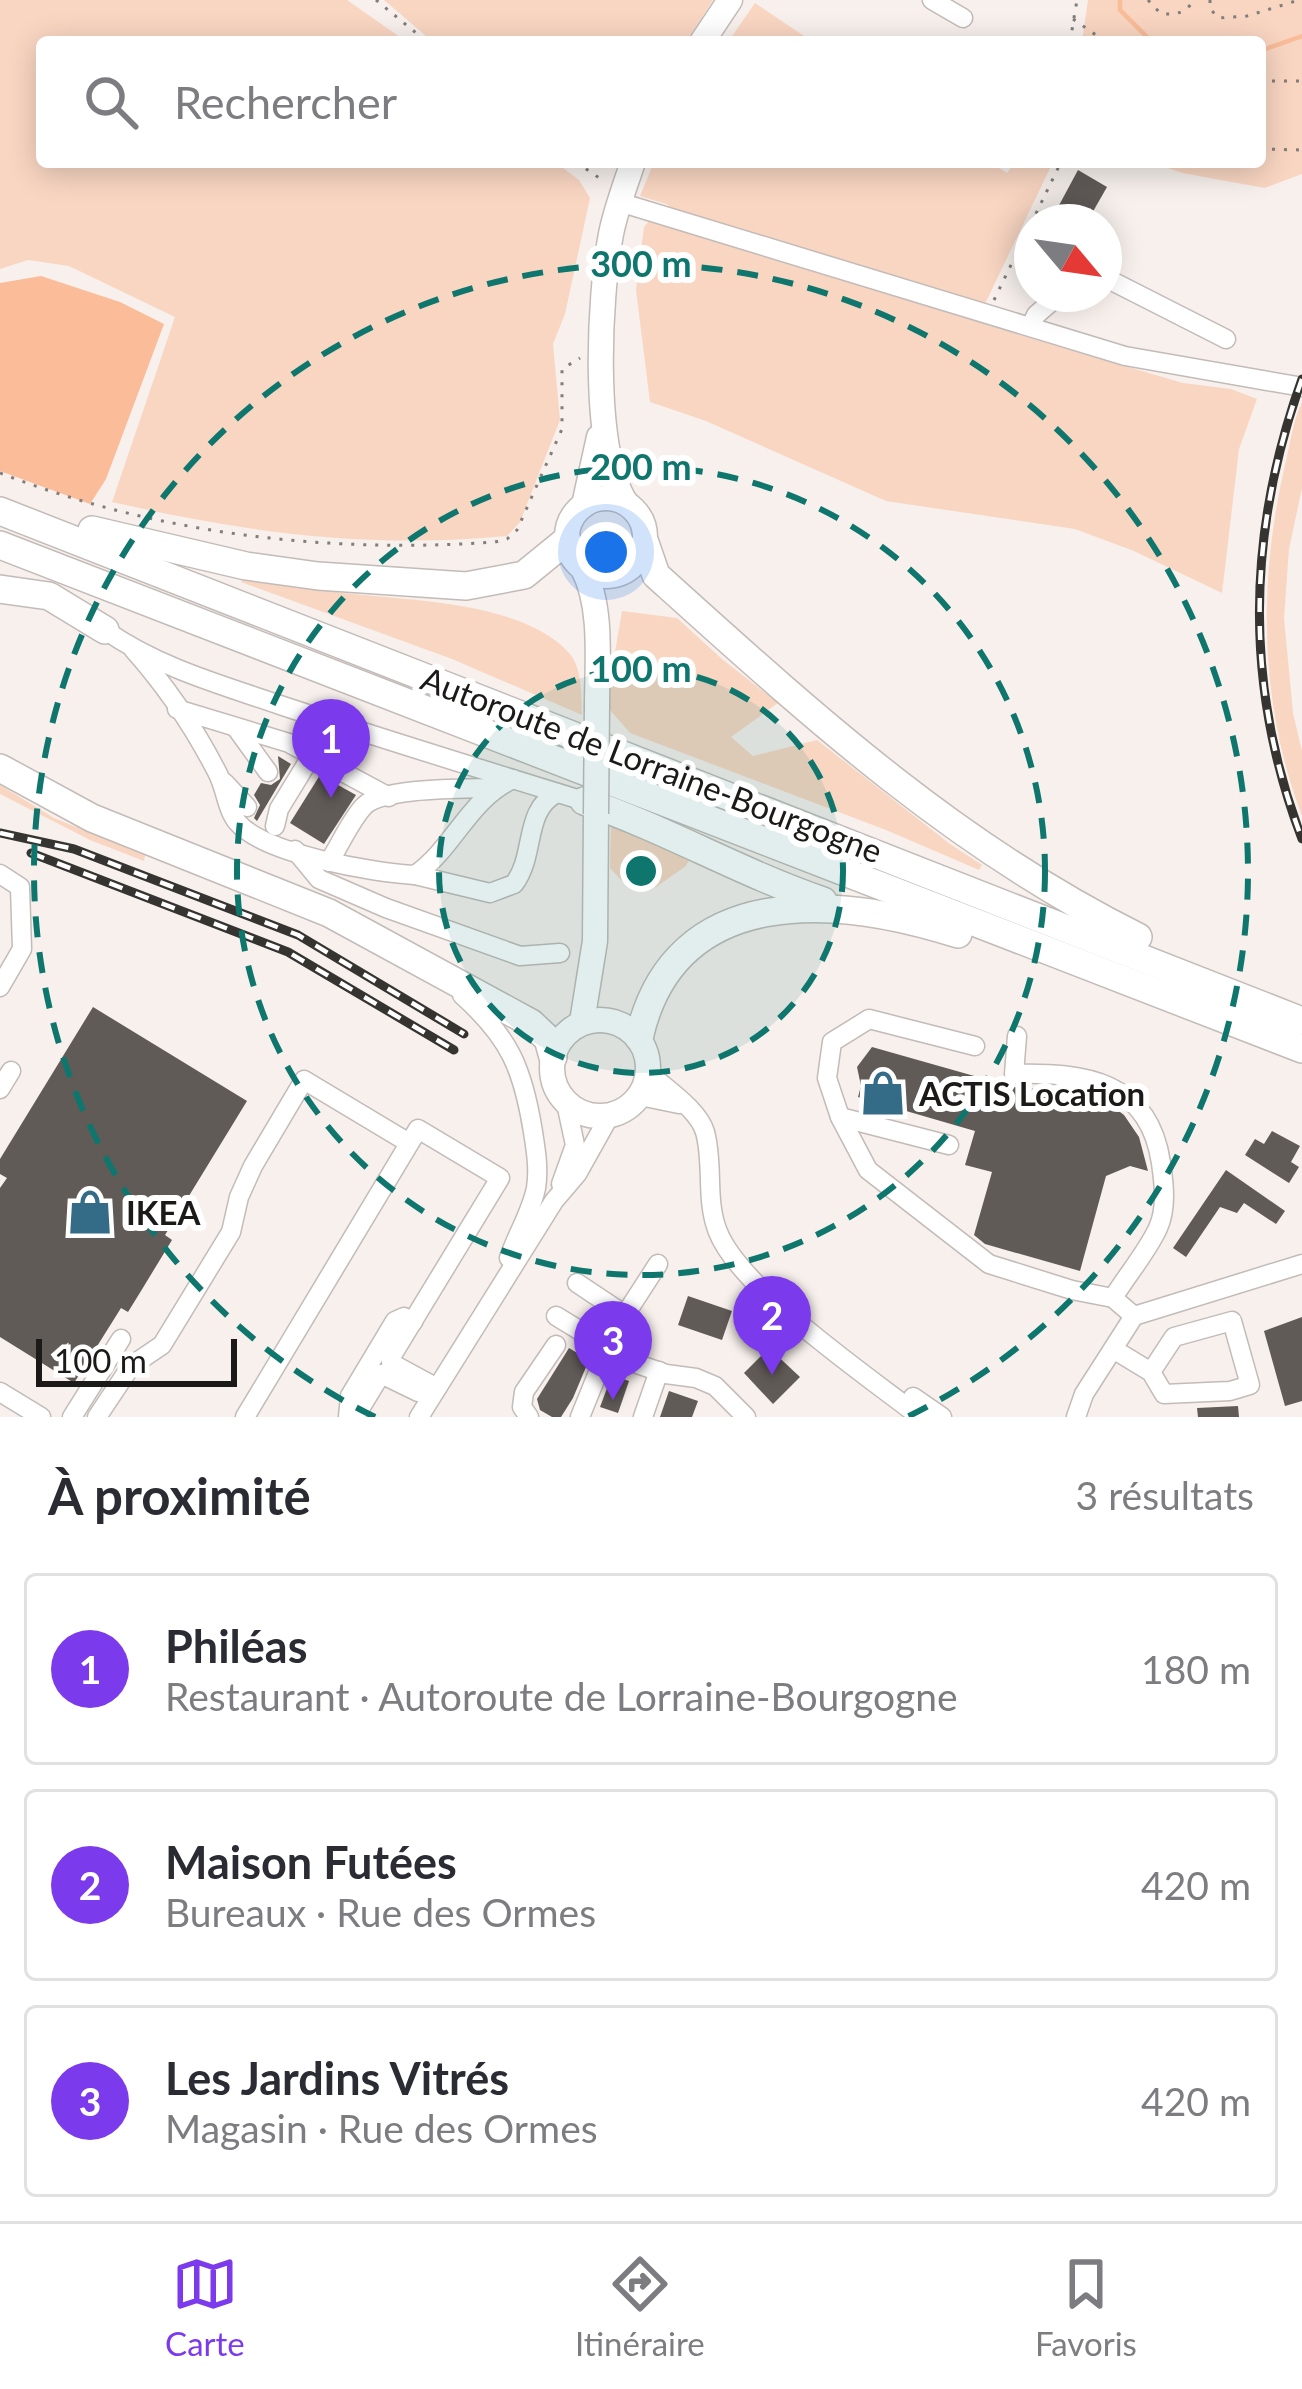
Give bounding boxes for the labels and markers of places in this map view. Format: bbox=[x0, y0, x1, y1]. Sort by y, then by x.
pin: 1 bbox=[292, 699, 370, 798]
centre of rings bbox=[620, 850, 662, 892]
shop icon: ACTIS Location bbox=[858, 1068, 908, 1118]
place label: ACTIS Location bbox=[918, 1073, 1145, 1113]
shop icon: IKEA bbox=[65, 1187, 115, 1237]
place label: IKEA bbox=[126, 1192, 201, 1232]
pin: 2 bbox=[733, 1276, 811, 1375]
pin: 3 bbox=[574, 1301, 652, 1400]

